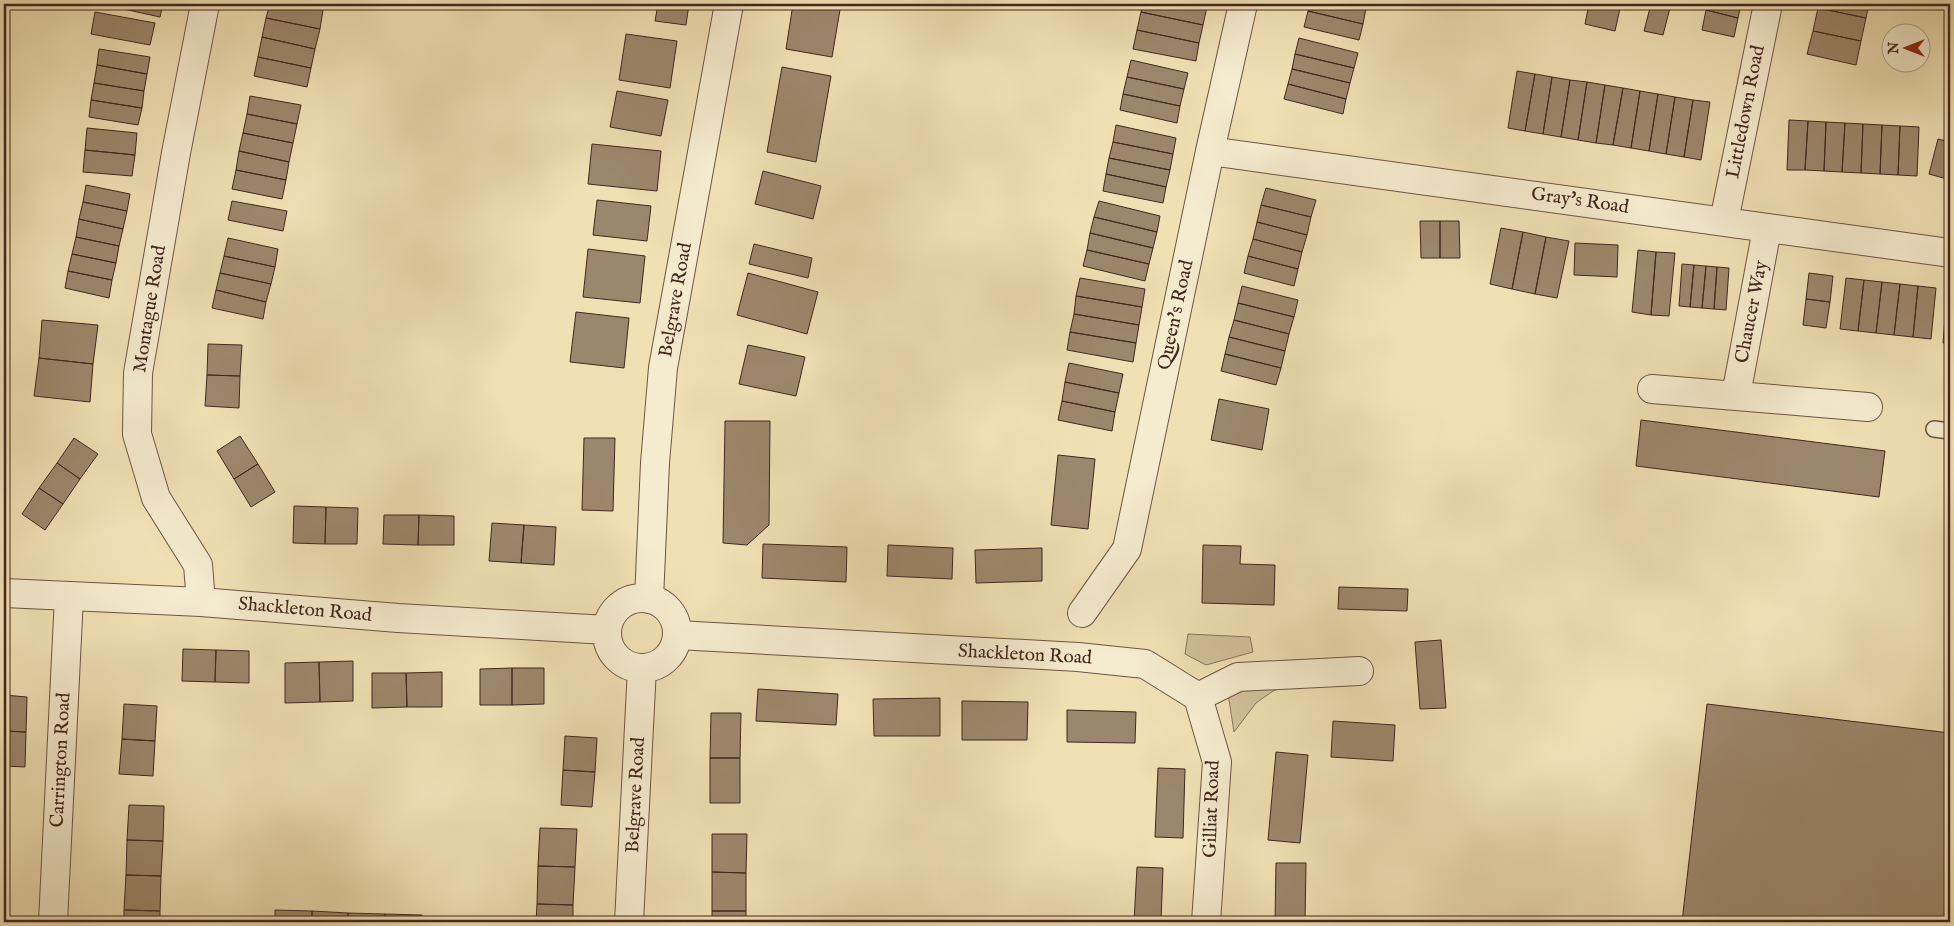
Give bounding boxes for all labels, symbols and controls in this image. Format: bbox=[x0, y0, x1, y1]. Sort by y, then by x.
north arrow bbox=[1882, 22, 1932, 72]
street label: Littledown Road bbox=[1721, 42, 1771, 181]
text: N bbox=[1885, 42, 1903, 55]
street label: Gray's Road bbox=[1530, 182, 1631, 220]
street label: Belgrave Road bbox=[654, 240, 698, 359]
street label: Montague Road bbox=[128, 243, 172, 374]
street label: Queen's Road bbox=[1153, 257, 1200, 372]
street label: Chaucer Way bbox=[1730, 258, 1774, 365]
street label: Shackleton Road bbox=[237, 592, 374, 628]
street label: Shackleton Road bbox=[957, 640, 1093, 671]
street label: Carrington Road bbox=[45, 691, 77, 828]
street label: Belgrave Road bbox=[621, 736, 651, 854]
street label: Gilliat Road bbox=[1198, 759, 1226, 858]

